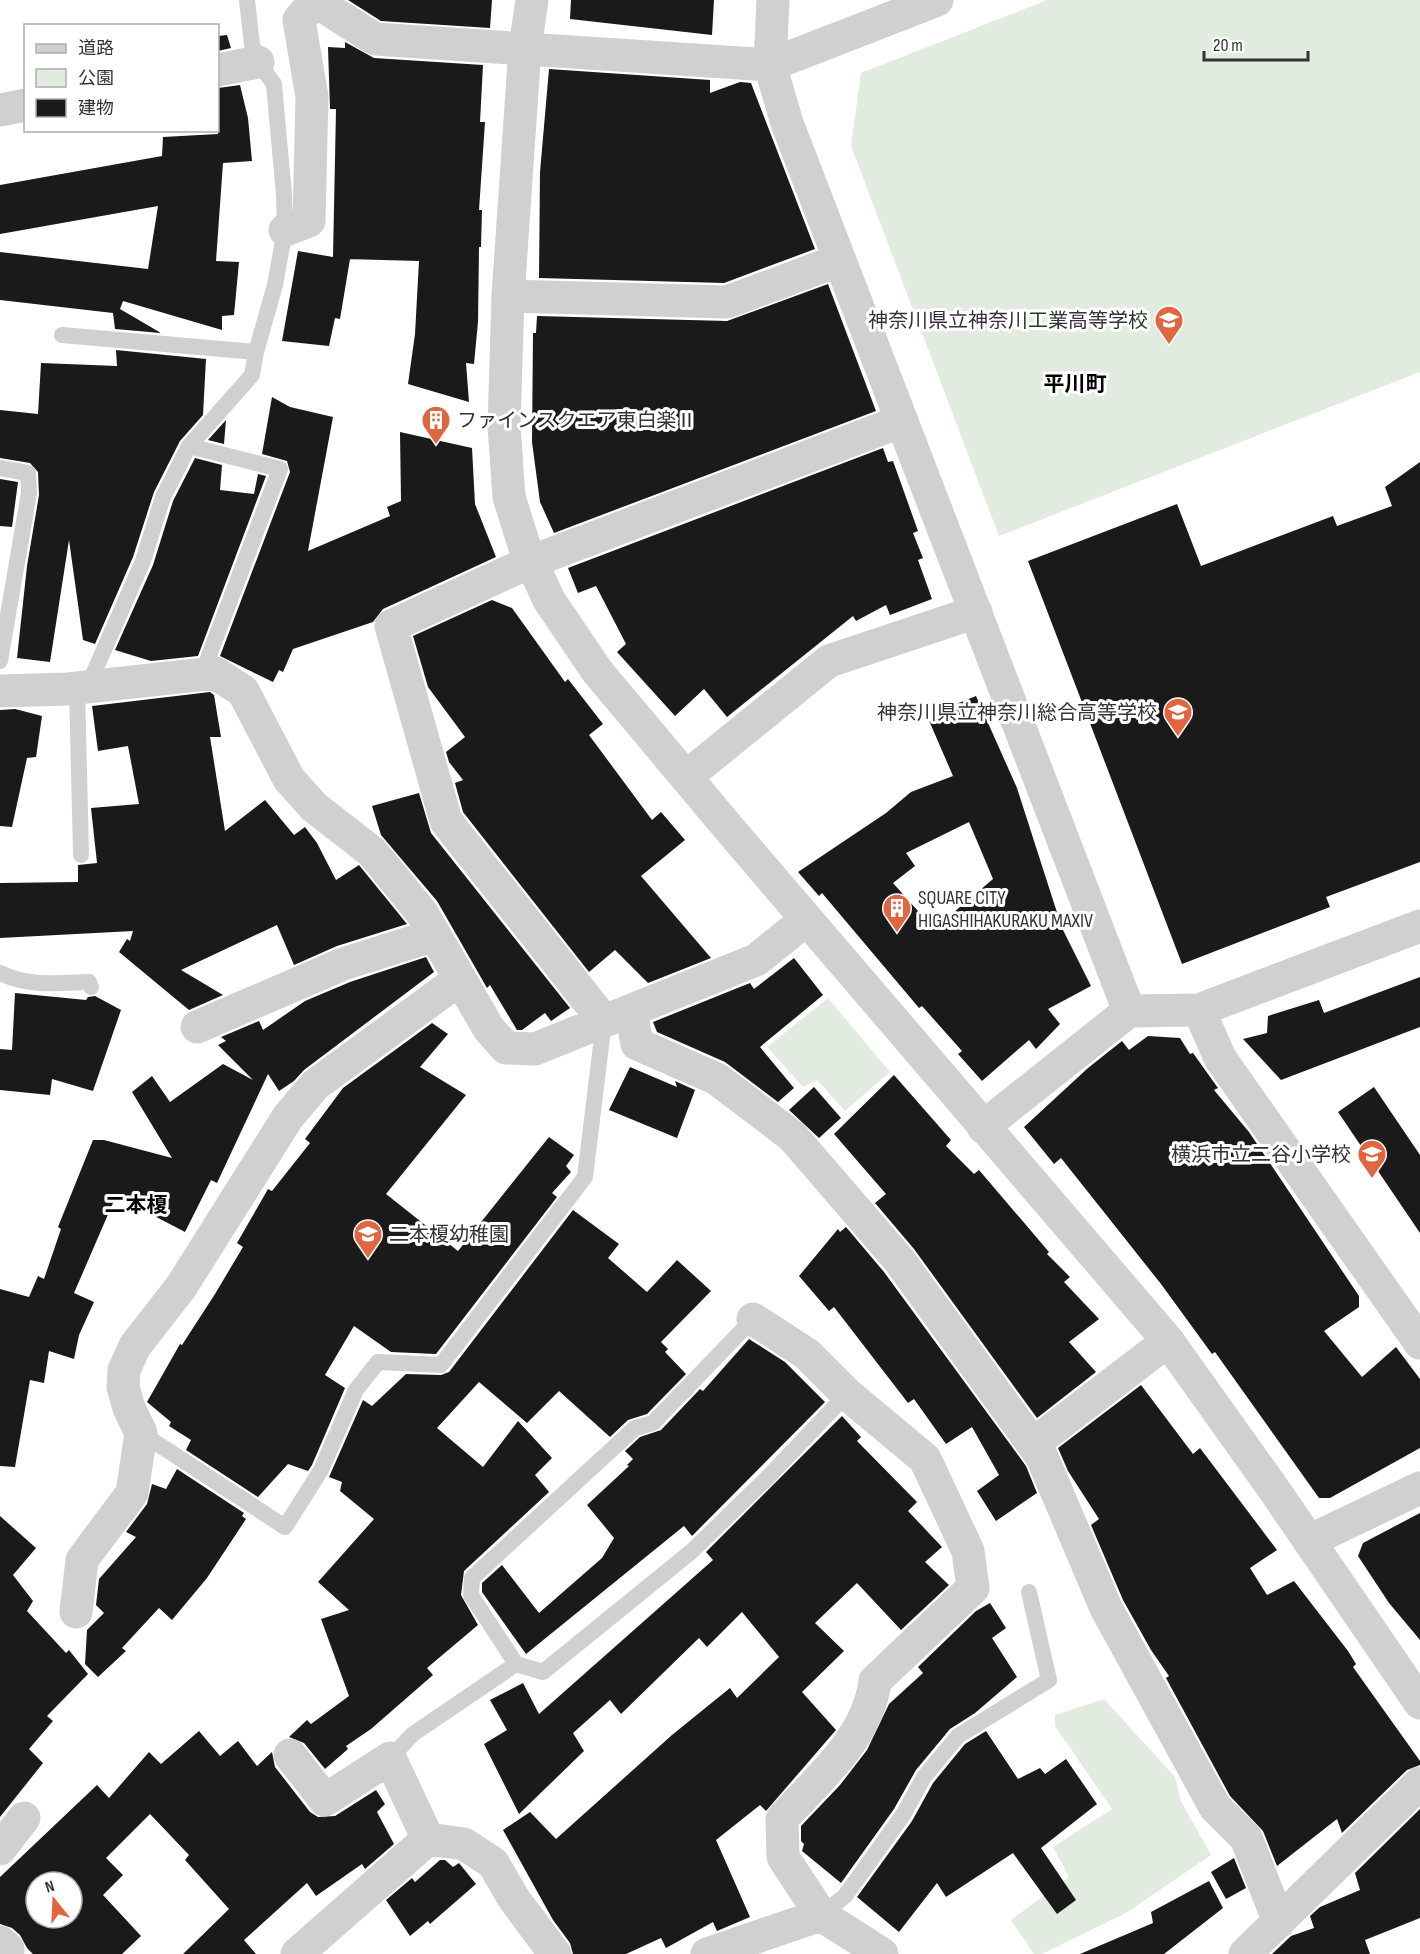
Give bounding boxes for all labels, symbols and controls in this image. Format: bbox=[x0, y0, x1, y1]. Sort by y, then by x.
legend bbox=[24, 24, 219, 132]
scale bar bbox=[1204, 24, 1308, 62]
text: 20 m bbox=[1213, 35, 1243, 56]
text: 道路 bbox=[78, 38, 114, 59]
text: 公園 bbox=[78, 68, 114, 89]
text: 建物 bbox=[78, 98, 114, 119]
school or university icon: 神奈川県立神奈川工業高等学校 bbox=[1153, 304, 1185, 346]
place label: 神奈川県立神奈川工業高等学校 bbox=[868, 309, 1148, 333]
district label: 平川町 bbox=[1044, 372, 1107, 397]
building icon: ファインスクエア東白楽Ⅱ bbox=[420, 404, 452, 446]
place label: ファインスクエア東白楽Ⅱ bbox=[457, 409, 697, 433]
school or university icon: 神奈川県立神奈川総合高等学校 bbox=[1162, 696, 1194, 738]
place label: 神奈川県立神奈川総合高等学校 bbox=[877, 701, 1157, 725]
place label: SQUARE CITY HIGASHIHAKURAKU MAXIV bbox=[918, 886, 1093, 933]
building icon: SQUARE CITY HIGASHIHAKURAKU MAXIV bbox=[881, 892, 913, 934]
school or university icon: 横浜市立二谷小学校 bbox=[1356, 1138, 1388, 1180]
place label: 横浜市立二谷小学校 bbox=[1171, 1143, 1351, 1167]
district label: 二本榎 bbox=[105, 1193, 168, 1218]
school or university icon: 二本榎幼稚園 bbox=[352, 1218, 384, 1260]
place label: 二本榎幼稚園 bbox=[389, 1223, 509, 1247]
north arrow bbox=[24, 1870, 84, 1930]
text: N bbox=[43, 1877, 57, 1898]

